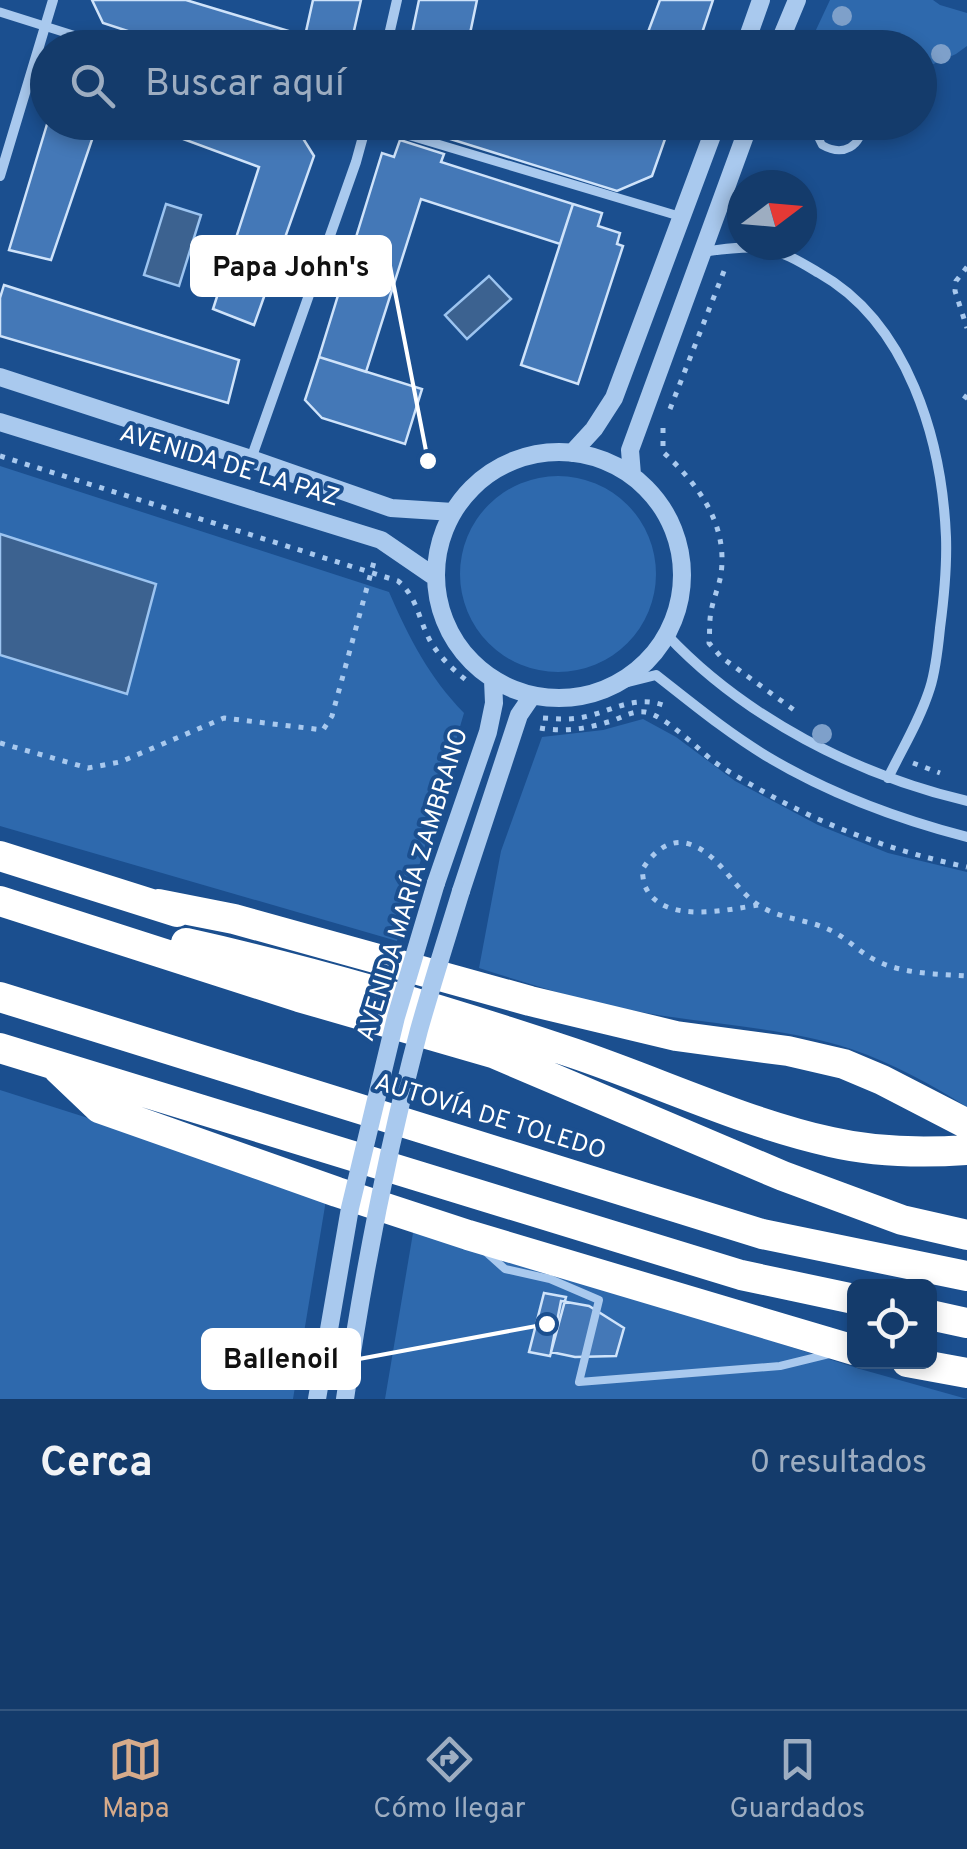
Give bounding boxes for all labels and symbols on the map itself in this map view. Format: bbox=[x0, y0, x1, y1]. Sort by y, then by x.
north arrow bbox=[727, 170, 817, 260]
callout: Papa John's bbox=[192, 237, 390, 295]
text: Papa John's bbox=[212, 251, 370, 287]
street label: AVENIDA DE LA PAZ bbox=[115, 418, 343, 516]
street label: AVENIDA MARÍA ZAMBRANO bbox=[350, 724, 477, 1046]
street label: AUTOVÍA DE TOLEDO bbox=[370, 1067, 610, 1168]
callout: Ballenoil bbox=[203, 1330, 359, 1388]
text: Ballenoil bbox=[223, 1343, 339, 1379]

